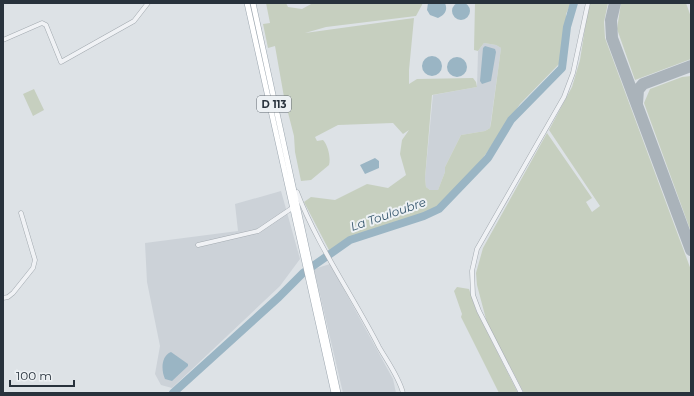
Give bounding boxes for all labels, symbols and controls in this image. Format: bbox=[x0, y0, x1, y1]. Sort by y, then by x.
road number: D 113 bbox=[257, 96, 291, 112]
water label: La Touloubre bbox=[348, 194, 428, 234]
scale bar bbox=[10, 362, 74, 388]
text: 100 m bbox=[16, 368, 52, 383]

